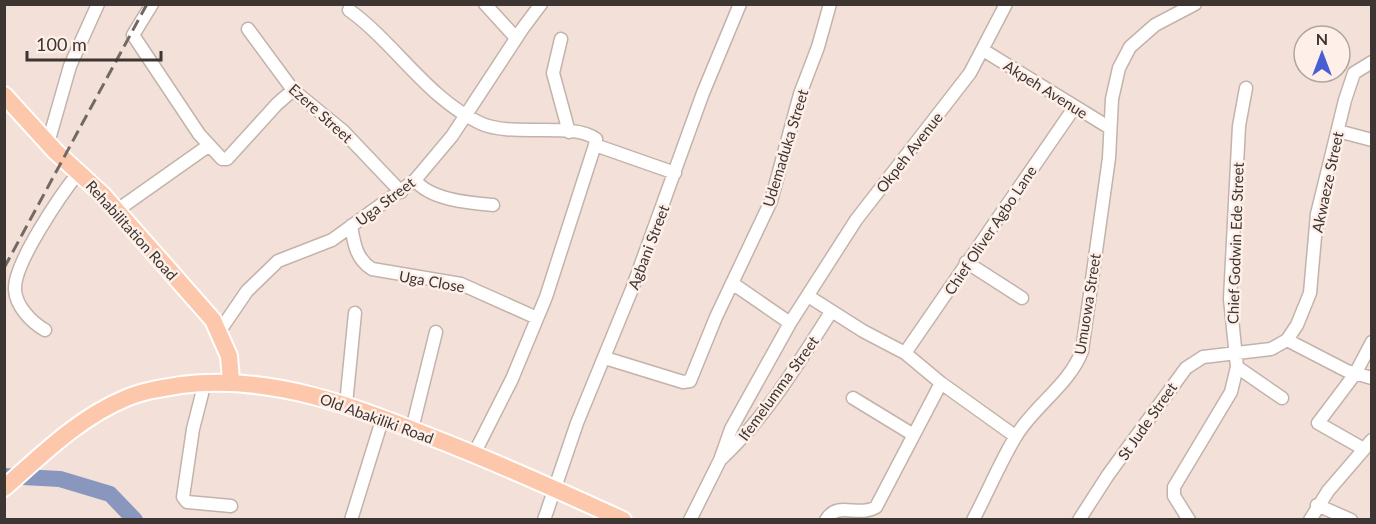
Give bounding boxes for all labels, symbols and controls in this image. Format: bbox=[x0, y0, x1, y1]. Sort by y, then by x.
scale bar bbox=[27, 24, 160, 62]
north arrow bbox=[1292, 24, 1352, 84]
text: N bbox=[1316, 29, 1328, 48]
text: 100 m bbox=[36, 33, 87, 55]
street label: Akpeh Avenue bbox=[1001, 56, 1091, 122]
street label: Ezere Street bbox=[285, 80, 357, 147]
street label: Udemaduka Street bbox=[759, 86, 812, 209]
street label: Okpeh Avenue bbox=[872, 108, 946, 196]
street label: Akwaeze Street bbox=[1308, 129, 1347, 234]
street label: Chief Godwin Ede Street bbox=[1223, 161, 1247, 324]
street label: Chief Oliver Agbo Lane bbox=[940, 162, 1040, 298]
street label: Uga Street bbox=[352, 173, 419, 229]
street label: Rehabilitation Road bbox=[83, 177, 181, 283]
street label: Agbani Street bbox=[624, 202, 673, 292]
street label: Umuowa Street bbox=[1070, 251, 1104, 356]
street label: Uga Close bbox=[398, 266, 466, 296]
street label: Ifemelumma Street bbox=[734, 332, 822, 444]
street label: St Jude Street bbox=[1114, 378, 1181, 463]
street label: Old Abakiliki Road bbox=[318, 389, 436, 447]

